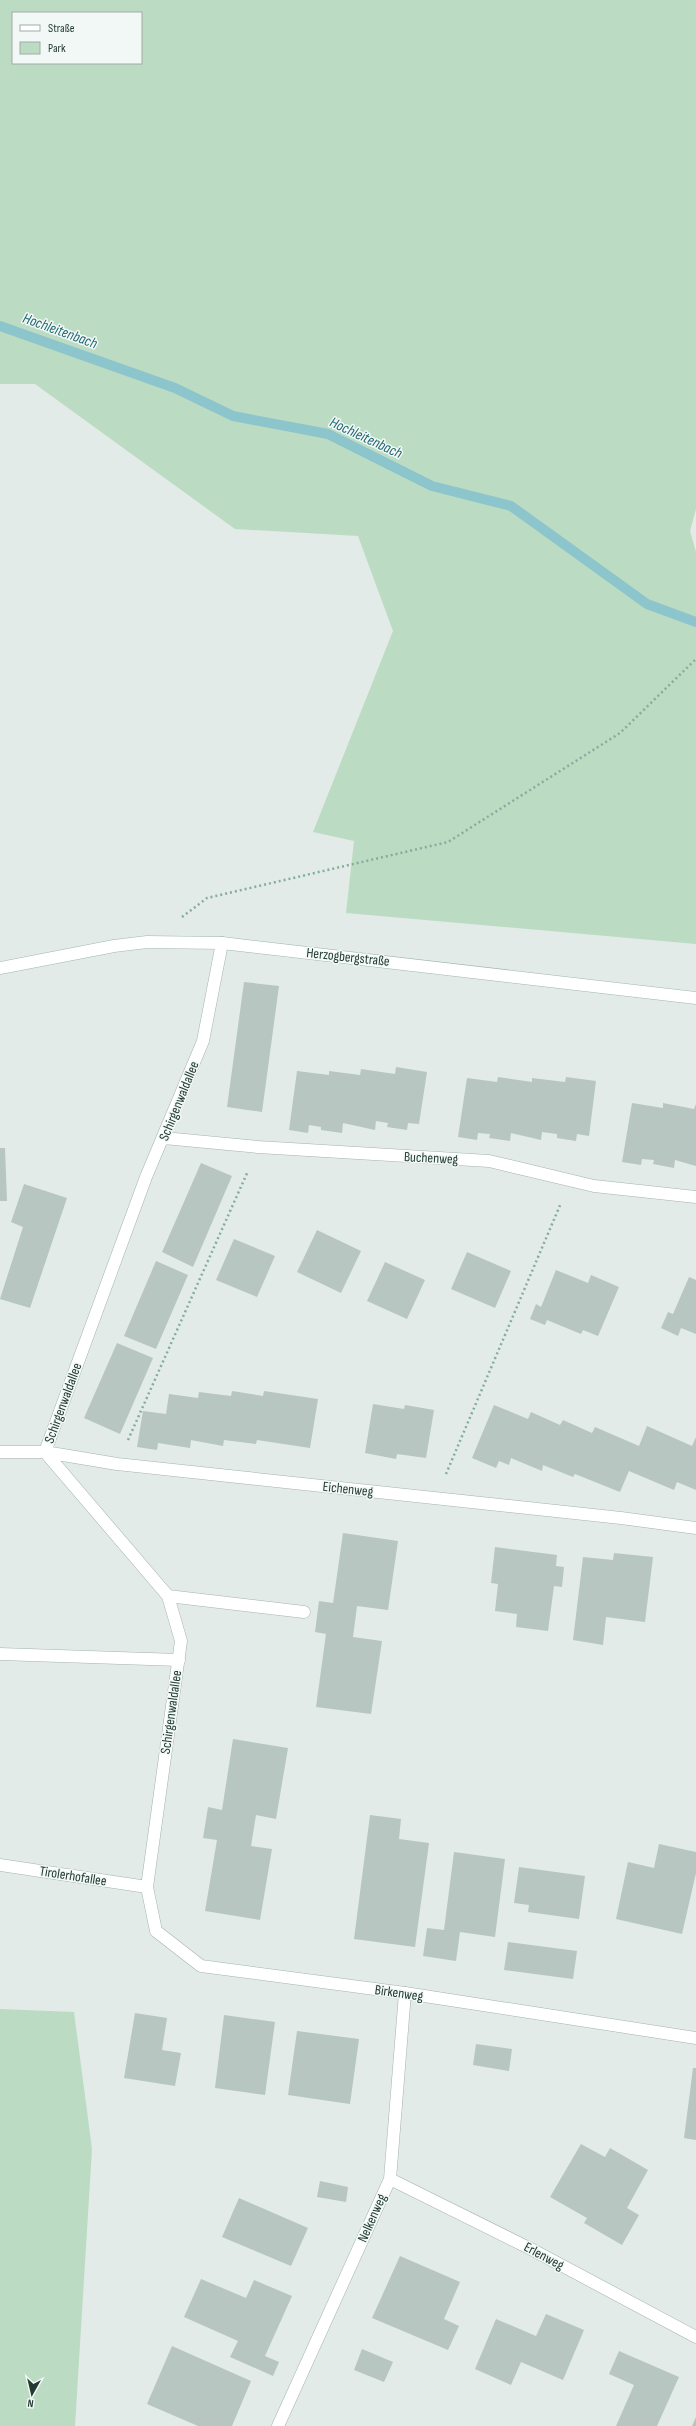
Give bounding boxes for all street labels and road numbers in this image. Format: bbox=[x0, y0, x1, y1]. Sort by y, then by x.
street label: Herzogbergstraße bbox=[306, 944, 390, 970]
street label: Schirgenwaldallee bbox=[155, 1059, 203, 1143]
street label: Buchenweg bbox=[403, 1148, 459, 1168]
street label: Schirgenwaldallee bbox=[41, 1360, 85, 1446]
street label: Eichenweg bbox=[322, 1478, 374, 1500]
street label: Schirgenwaldallee bbox=[157, 1669, 185, 1755]
street label: Tirolerhofallee bbox=[38, 1862, 108, 1890]
street label: Birkenweg bbox=[374, 1981, 425, 2005]
street label: Nelkenweg bbox=[354, 2191, 390, 2245]
street label: Erlenweg bbox=[521, 2238, 567, 2274]

